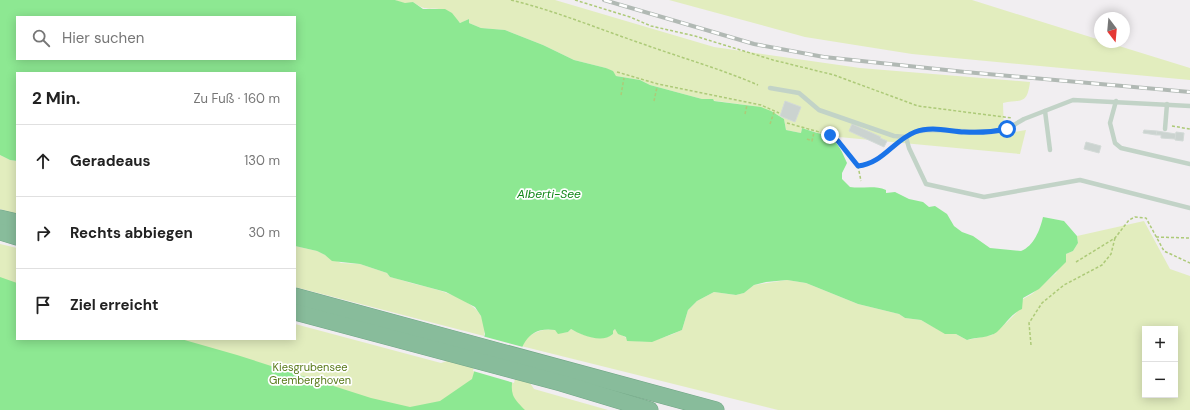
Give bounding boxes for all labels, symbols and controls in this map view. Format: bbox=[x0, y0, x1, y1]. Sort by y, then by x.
north arrow bbox=[1094, 12, 1130, 48]
search box bbox=[16, 16, 296, 60]
icon: search bbox=[30, 27, 52, 49]
text: Hier suchen bbox=[62, 28, 144, 48]
text: 2 Min. bbox=[32, 87, 80, 109]
text: Zu Fuß · 160 m bbox=[193, 90, 280, 107]
route start bbox=[998, 120, 1016, 138]
route end bbox=[821, 126, 839, 144]
icon: ahead bbox=[32, 150, 54, 172]
text: Geradeaus bbox=[70, 151, 151, 171]
text: 130 m bbox=[244, 152, 280, 169]
water label: Alberti-See bbox=[516, 186, 581, 202]
icon: right bbox=[32, 222, 54, 244]
text: Rechts abbiegen bbox=[70, 223, 193, 243]
text: 30 m bbox=[248, 224, 280, 241]
icon: arrive bbox=[32, 294, 54, 316]
text: Ziel erreicht bbox=[70, 295, 159, 315]
map controls bbox=[1142, 326, 1178, 398]
button: + bbox=[1142, 326, 1178, 362]
park label: Kiesgrubensee Gremberghoven bbox=[269, 360, 351, 387]
button: − bbox=[1142, 362, 1178, 398]

